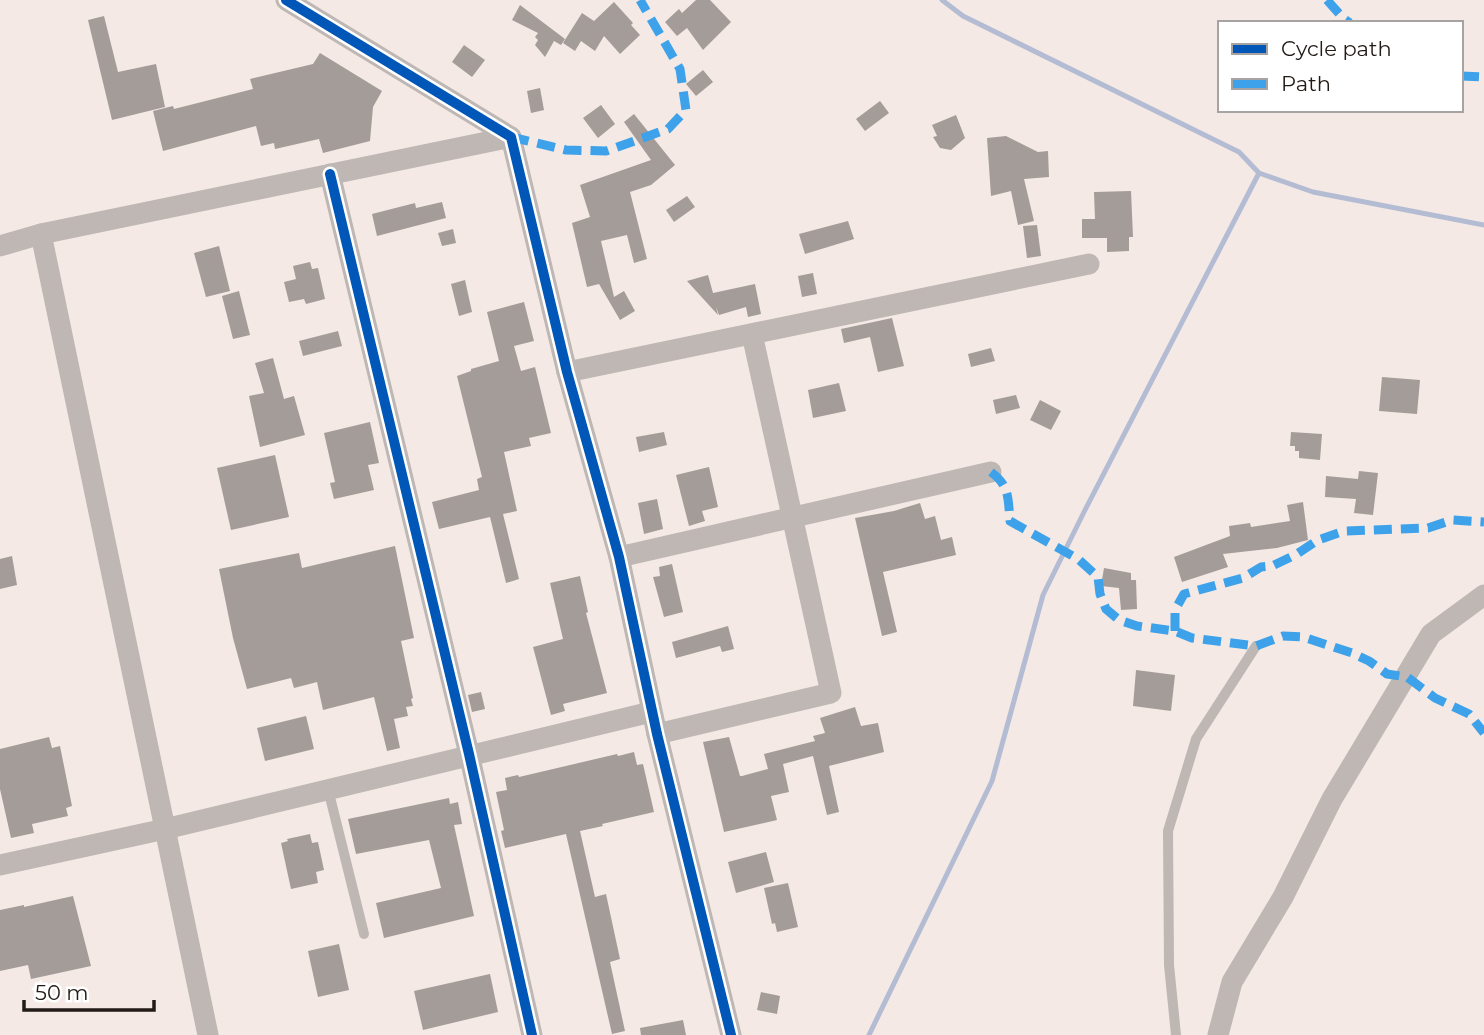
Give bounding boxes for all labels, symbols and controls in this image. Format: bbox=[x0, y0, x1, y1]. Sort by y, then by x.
legend bbox=[1218, 21, 1463, 112]
text: Cycle path bbox=[1281, 36, 1392, 61]
text: Path bbox=[1281, 71, 1331, 96]
scale bar bbox=[24, 968, 154, 1012]
text: 50 m bbox=[35, 980, 89, 1005]

